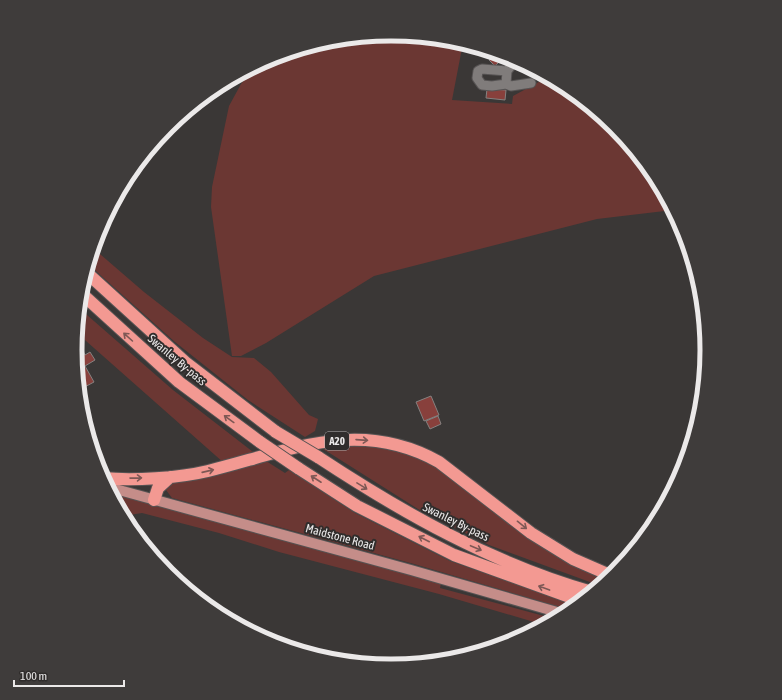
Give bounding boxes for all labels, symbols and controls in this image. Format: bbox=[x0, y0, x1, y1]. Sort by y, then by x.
one-way arrow bbox=[123, 332, 133, 341]
street label: Swanley By-pass bbox=[145, 332, 209, 388]
one-way arrow bbox=[223, 414, 234, 423]
road number: A20 bbox=[325, 432, 349, 450]
one-way arrow bbox=[355, 436, 368, 443]
one-way arrow bbox=[201, 466, 214, 474]
one-way arrow bbox=[129, 474, 142, 482]
one-way arrow bbox=[310, 475, 321, 483]
one-way arrow bbox=[356, 482, 367, 490]
street label: Swanley By-pass bbox=[421, 500, 491, 544]
street label: Maidstone Road bbox=[304, 521, 376, 553]
one-way arrow bbox=[516, 521, 527, 530]
one-way arrow bbox=[418, 535, 430, 543]
one-way arrow bbox=[470, 545, 482, 552]
one-way arrow bbox=[538, 584, 551, 591]
scale bar bbox=[14, 662, 124, 688]
text: 100 m bbox=[20, 669, 47, 683]

